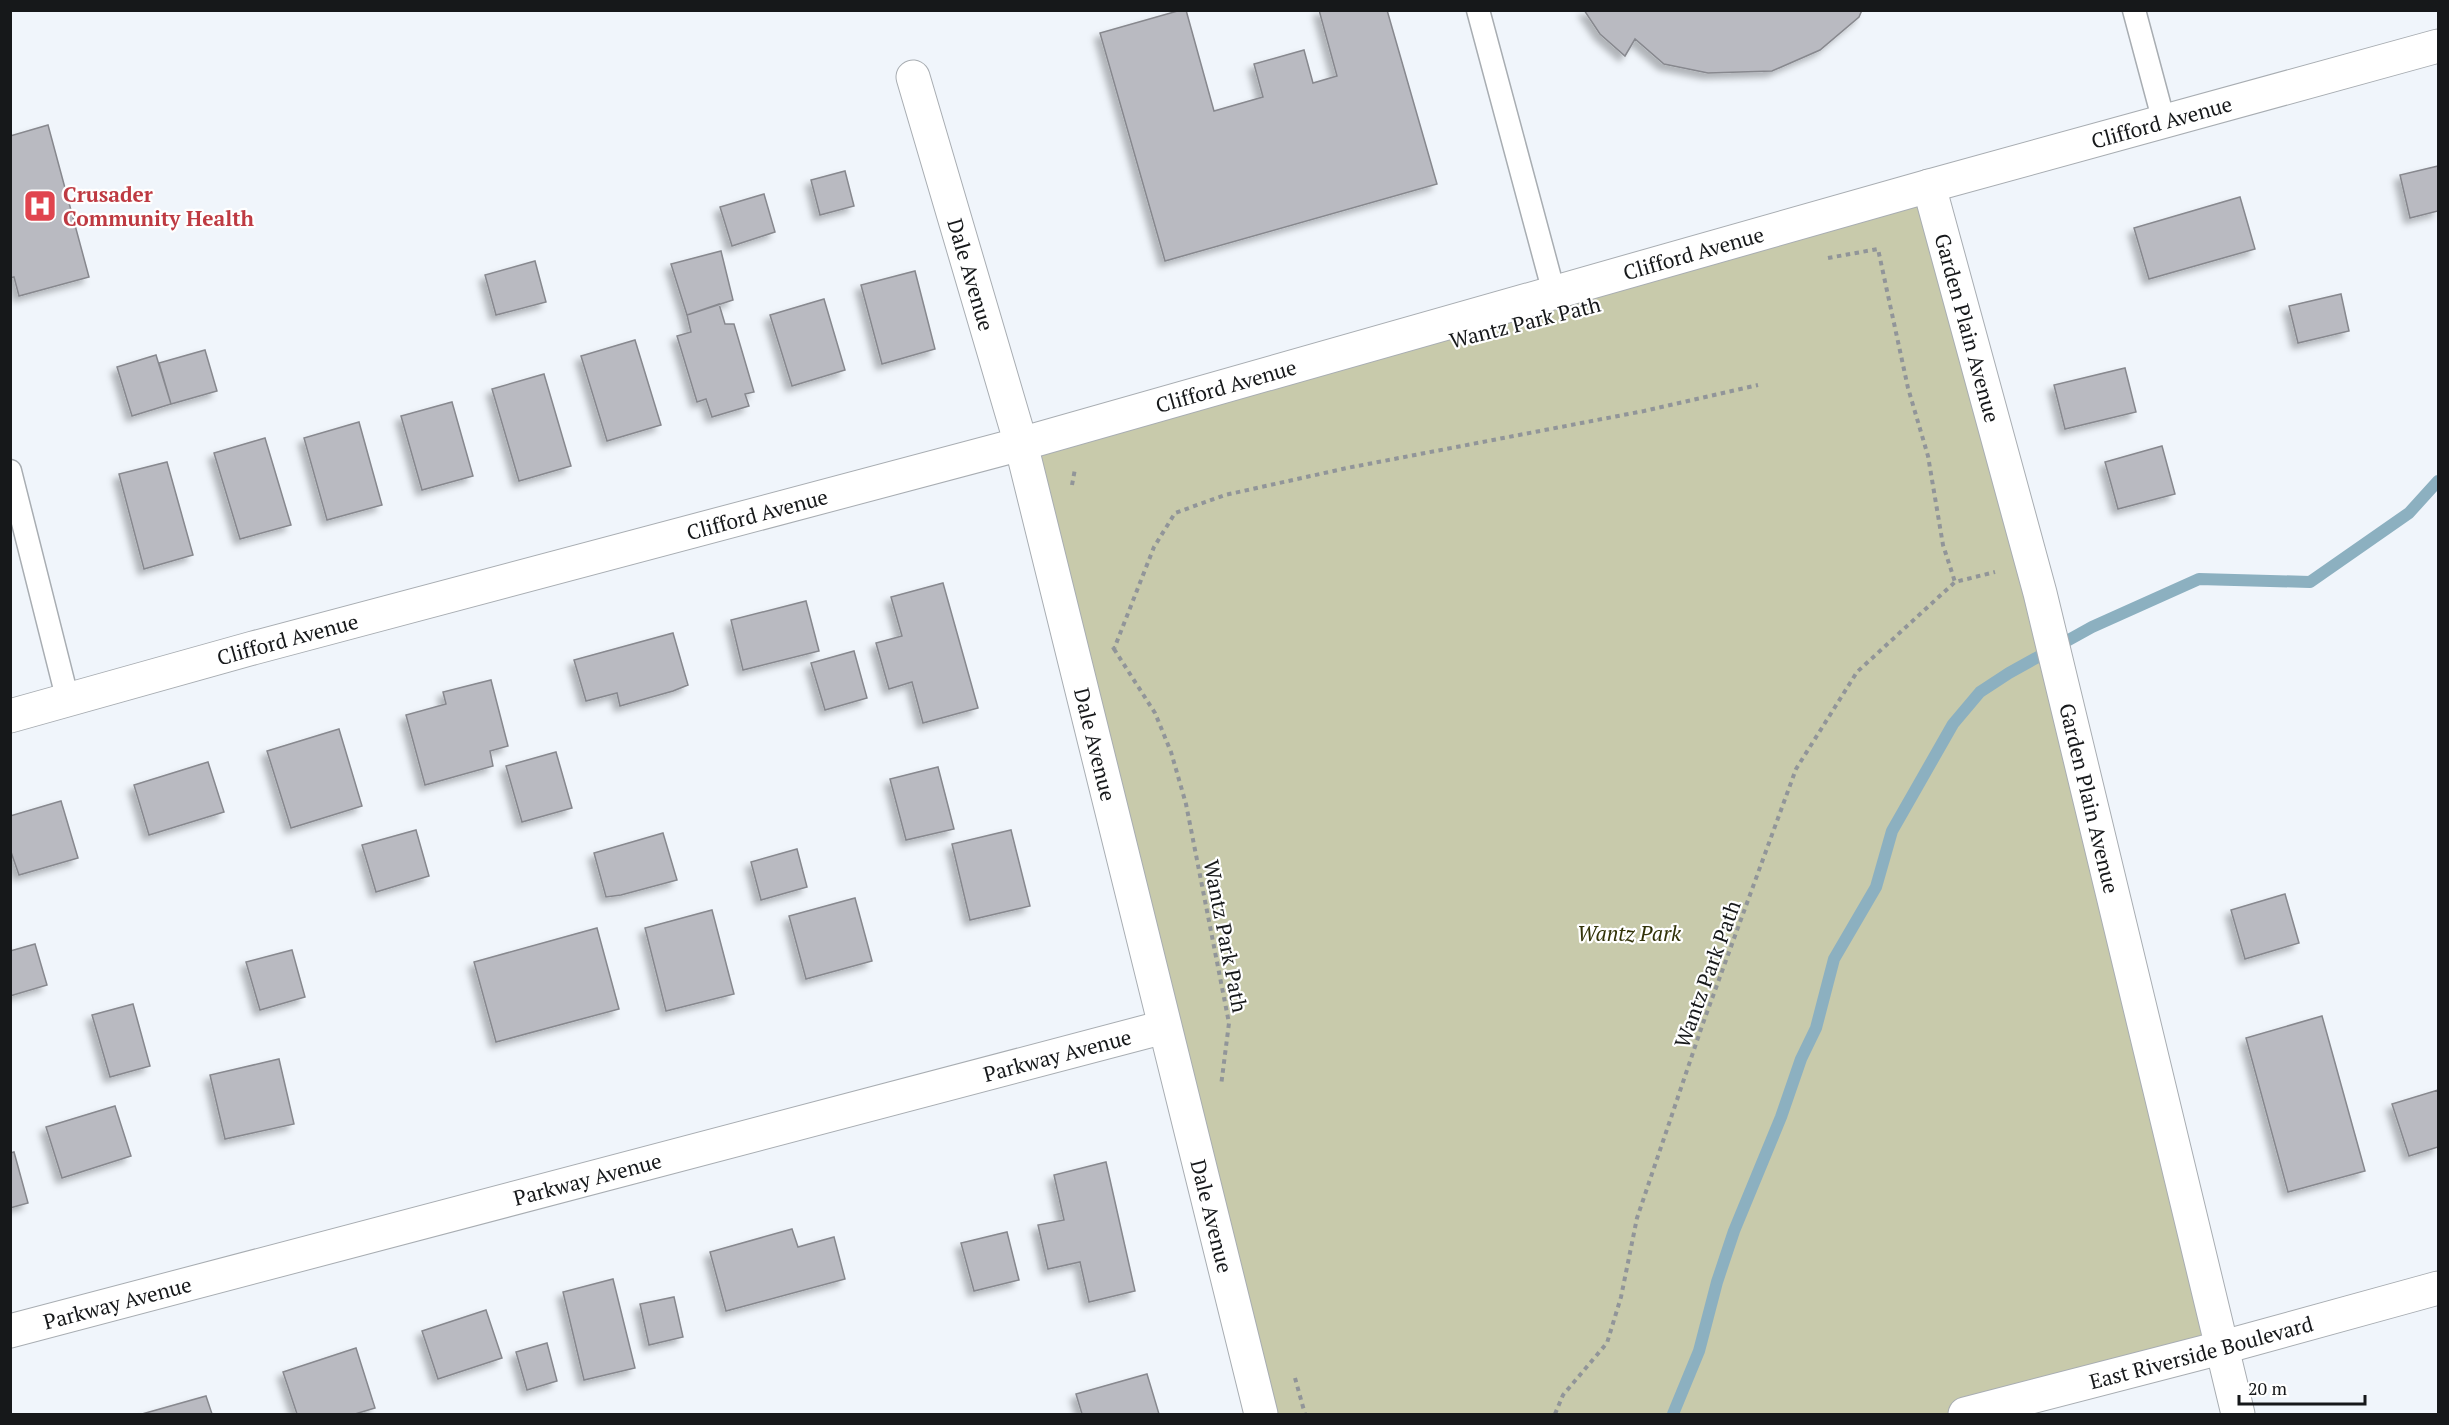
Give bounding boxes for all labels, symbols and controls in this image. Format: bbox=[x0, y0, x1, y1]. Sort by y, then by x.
street label: Clifford Avenue bbox=[2088, 89, 2235, 155]
place label: Crusader Community Health bbox=[63, 180, 255, 232]
hospital icon: Crusader Community Health bbox=[22, 188, 58, 224]
street label: Dale Avenue bbox=[941, 215, 1001, 334]
street label: Clifford Avenue bbox=[1620, 220, 1767, 286]
street label: Garden Plain Avenue bbox=[1929, 230, 2007, 425]
street label: Wantz Park Path bbox=[1447, 290, 1603, 354]
street label: Clifford Avenue bbox=[1152, 352, 1300, 419]
street label: Clifford Avenue bbox=[683, 482, 831, 546]
street label: Clifford Avenue bbox=[214, 607, 361, 671]
street label: Dale Avenue bbox=[1068, 685, 1123, 804]
street label: Garden Plain Avenue bbox=[2053, 700, 2126, 896]
street label: Wantz Park Path bbox=[1197, 857, 1255, 1015]
street label: Wantz Park Path bbox=[1667, 896, 1747, 1052]
park label: Wantz Park bbox=[1577, 919, 1682, 947]
street label: Parkway Avenue bbox=[980, 1022, 1134, 1088]
street label: Parkway Avenue bbox=[510, 1146, 664, 1212]
street label: Dale Avenue bbox=[1185, 1157, 1240, 1276]
street label: Parkway Avenue bbox=[40, 1270, 194, 1336]
street label: East Riverside Boulevard bbox=[2086, 1309, 2316, 1395]
scale bar bbox=[2239, 1368, 2365, 1406]
text: 20 m bbox=[2248, 1376, 2288, 1400]

